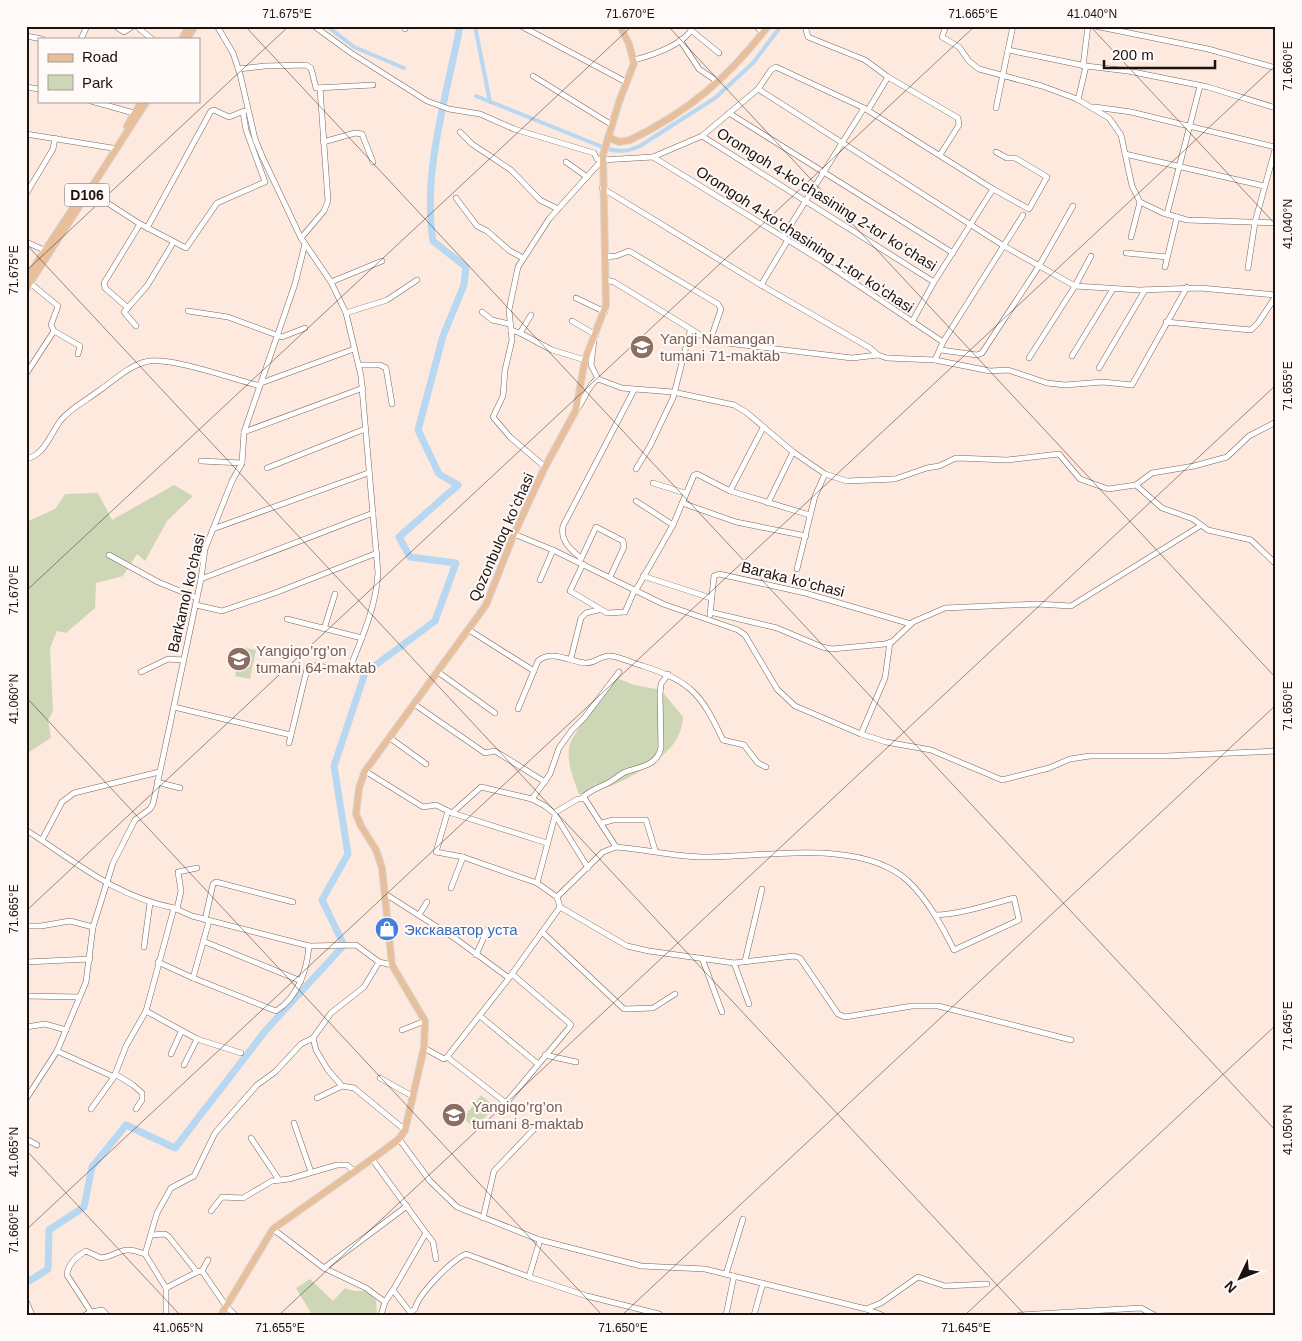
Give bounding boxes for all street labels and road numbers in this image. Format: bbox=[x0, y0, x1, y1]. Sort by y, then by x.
street label: Oromgoh 4-koʻchasining 2-tor koʻchasi bbox=[714, 124, 940, 274]
street label: Oromgoh 4-koʻchasining 1-tor koʻchasi bbox=[693, 162, 917, 316]
road number: D106 bbox=[64, 184, 110, 206]
street label: Qozonbuloq koʻchasi bbox=[465, 470, 537, 604]
street label: Barkamol ko'chasi bbox=[164, 532, 208, 654]
street label: Baraka koʻchasi bbox=[740, 558, 846, 600]

